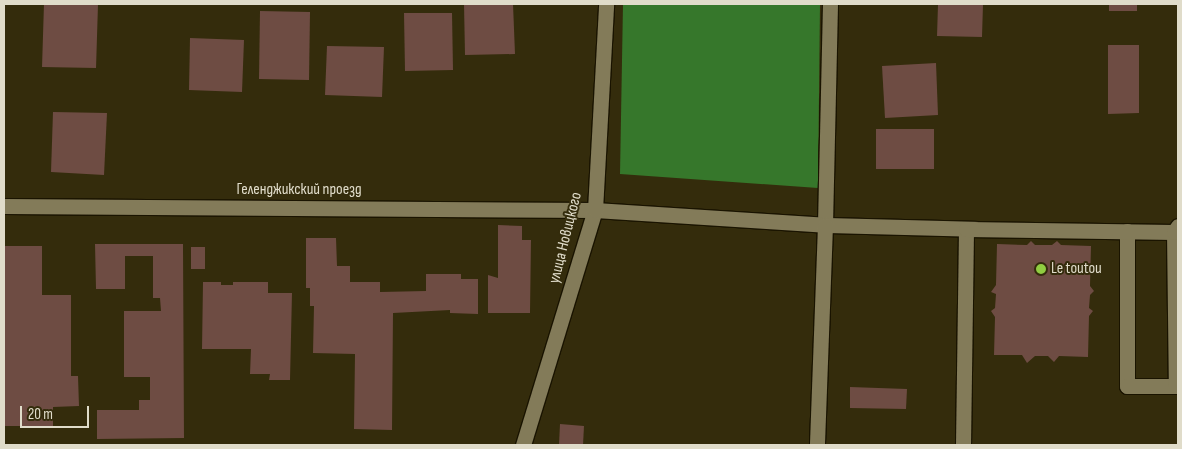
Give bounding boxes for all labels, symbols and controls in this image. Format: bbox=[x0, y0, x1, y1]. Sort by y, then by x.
street label: Геленджикский проезд bbox=[236, 180, 362, 200]
street label: улица Новицкого bbox=[545, 190, 587, 286]
place label: Le toutou bbox=[1051, 259, 1102, 279]
marker: Le toutou bbox=[1035, 263, 1047, 275]
scale bar bbox=[22, 396, 91, 428]
text: 20 m bbox=[28, 405, 53, 424]

